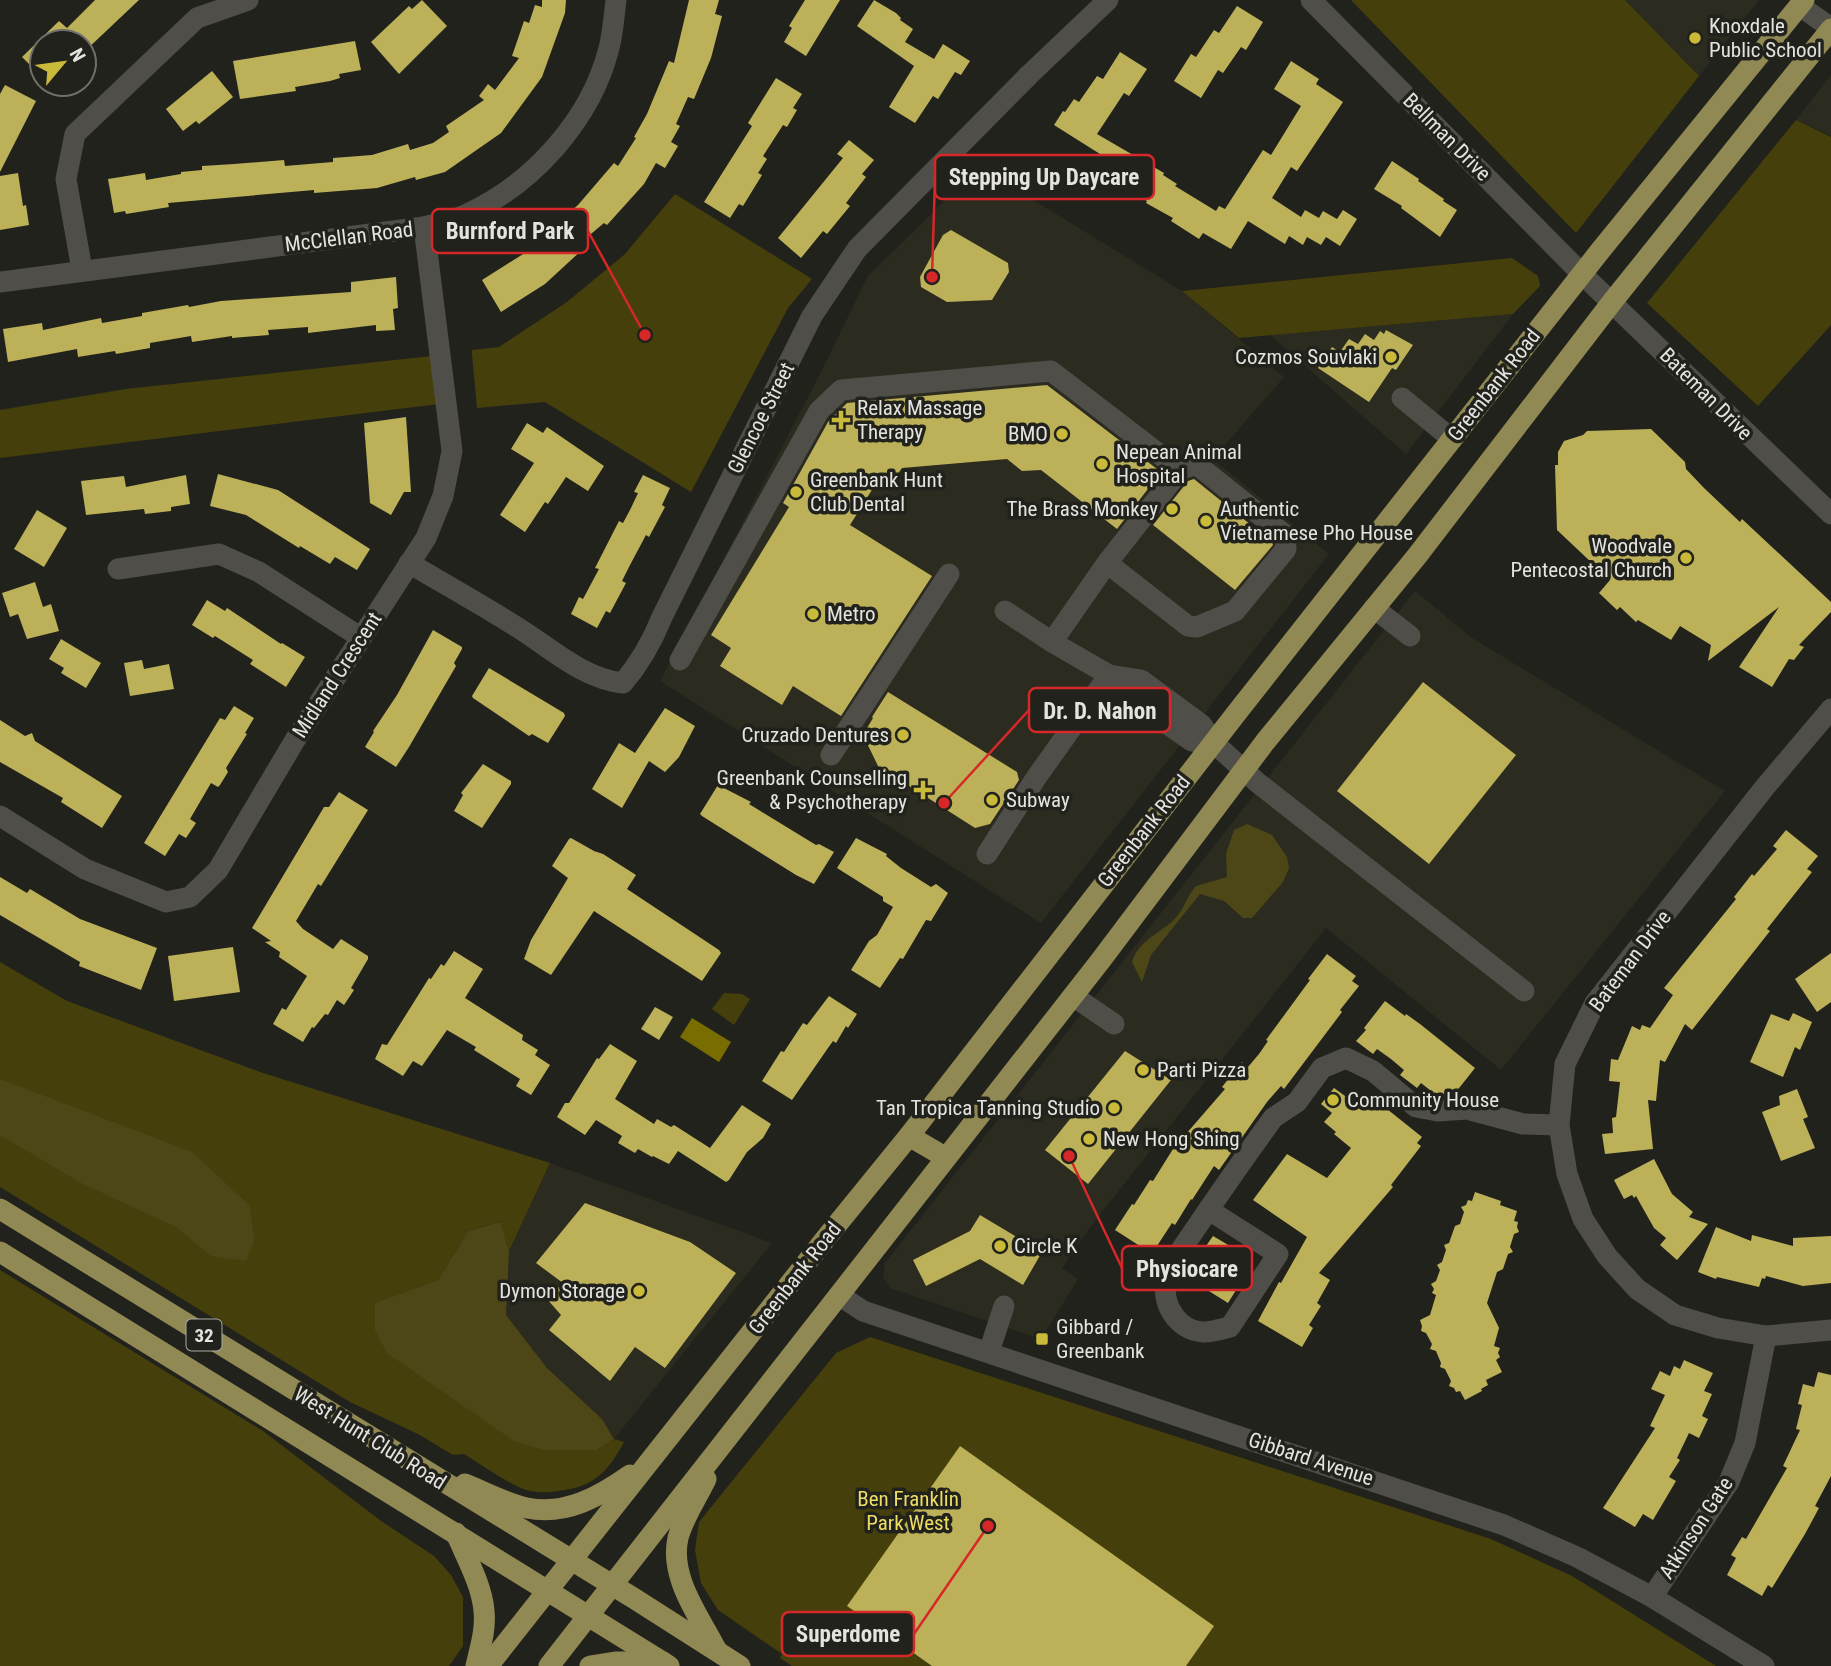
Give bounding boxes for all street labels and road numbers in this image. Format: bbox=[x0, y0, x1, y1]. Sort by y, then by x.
street label: Bellman Drive bbox=[1398, 88, 1496, 186]
street label: McClellan Road bbox=[284, 217, 414, 257]
street label: Greenbank Road bbox=[1443, 324, 1545, 446]
street label: Bateman Drive bbox=[1655, 343, 1757, 445]
street label: Glencoe Street bbox=[723, 358, 799, 478]
street label: Midland Crescent bbox=[287, 608, 387, 742]
street label: Greenbank Road bbox=[1093, 770, 1195, 892]
street label: Bateman Drive bbox=[1584, 906, 1676, 1016]
street label: Greenbank Road bbox=[744, 1217, 846, 1339]
road number: 32 bbox=[186, 1320, 222, 1350]
street label: West Hunt Club Road bbox=[290, 1382, 450, 1494]
street label: Gibbard Avenue bbox=[1246, 1428, 1377, 1491]
street label: Atkinson Gate bbox=[1654, 1473, 1738, 1583]

